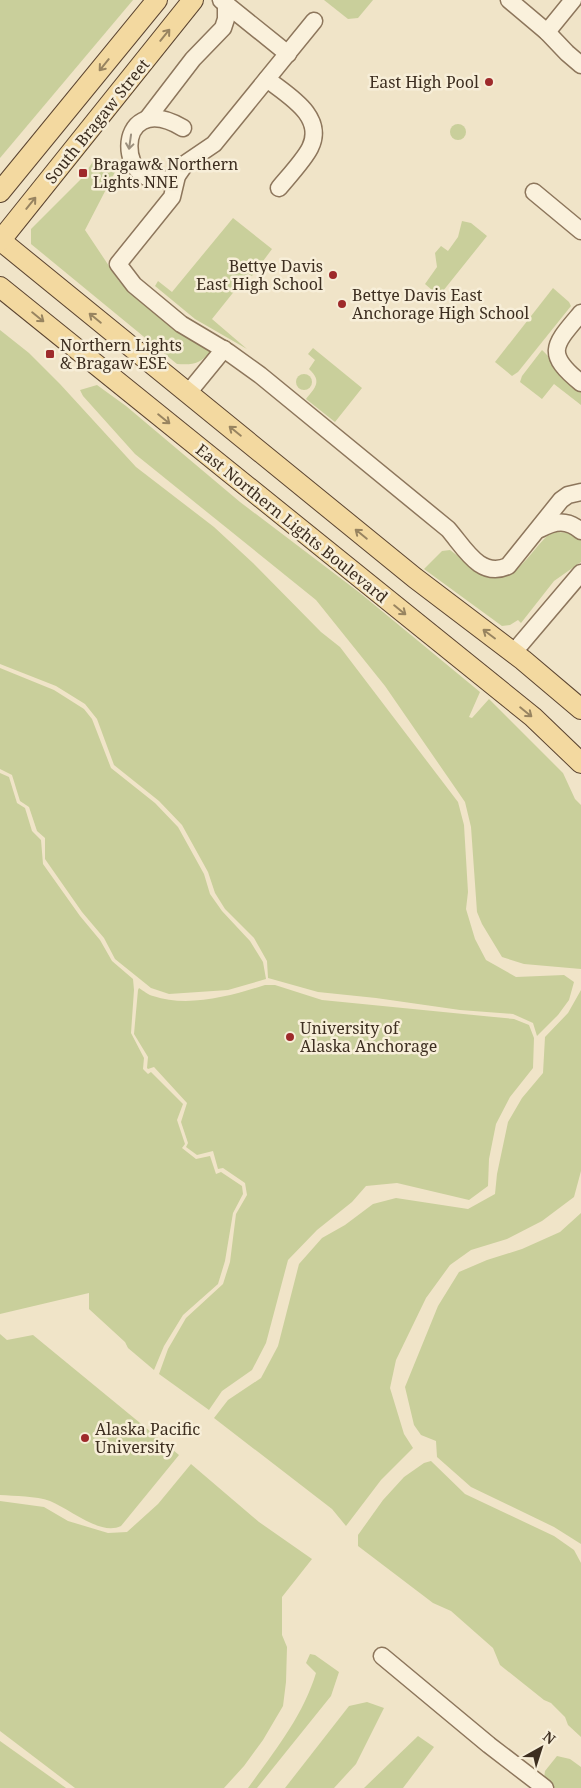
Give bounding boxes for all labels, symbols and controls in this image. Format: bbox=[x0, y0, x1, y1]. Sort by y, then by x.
one-way arrow bbox=[160, 29, 171, 42]
street label: South Bragaw Street bbox=[40, 54, 155, 188]
one-way arrow bbox=[98, 58, 109, 71]
place label: East High Pool bbox=[369, 71, 479, 93]
marker: East High Pool bbox=[483, 76, 495, 88]
one-way arrow bbox=[125, 134, 135, 150]
place label: Bragaw& Northern Lights NNE bbox=[93, 153, 238, 193]
marker: Bragaw& Northern Lights NNE bbox=[77, 167, 89, 179]
one-way arrow bbox=[26, 196, 36, 210]
place label: Bettye Davis East High School bbox=[196, 255, 323, 295]
marker: Bettye Davis East High School bbox=[327, 269, 339, 281]
place label: Bettye Davis East Anchorage High School bbox=[352, 284, 529, 324]
marker: Bettye Davis East Anchorage High School bbox=[336, 298, 348, 310]
one-way arrow bbox=[31, 312, 44, 323]
one-way arrow bbox=[89, 312, 102, 323]
place label: Northern Lights & Bragaw ESE bbox=[60, 334, 182, 374]
marker: Northern Lights & Bragaw ESE bbox=[44, 348, 56, 360]
one-way arrow bbox=[158, 414, 171, 425]
one-way arrow bbox=[229, 426, 242, 437]
street label: East Northern Lights Boulevard bbox=[191, 439, 393, 608]
one-way arrow bbox=[355, 528, 368, 539]
one-way arrow bbox=[393, 604, 406, 615]
one-way arrow bbox=[483, 629, 496, 640]
one-way arrow bbox=[519, 706, 532, 717]
place label: University of Alaska Anchorage bbox=[300, 1017, 437, 1057]
marker: University of Alaska Anchorage bbox=[284, 1031, 296, 1043]
place label: Alaska Pacific University bbox=[95, 1418, 200, 1458]
marker: Alaska Pacific University bbox=[79, 1432, 91, 1444]
north arrow bbox=[516, 1723, 566, 1773]
text: N bbox=[539, 1727, 560, 1748]

